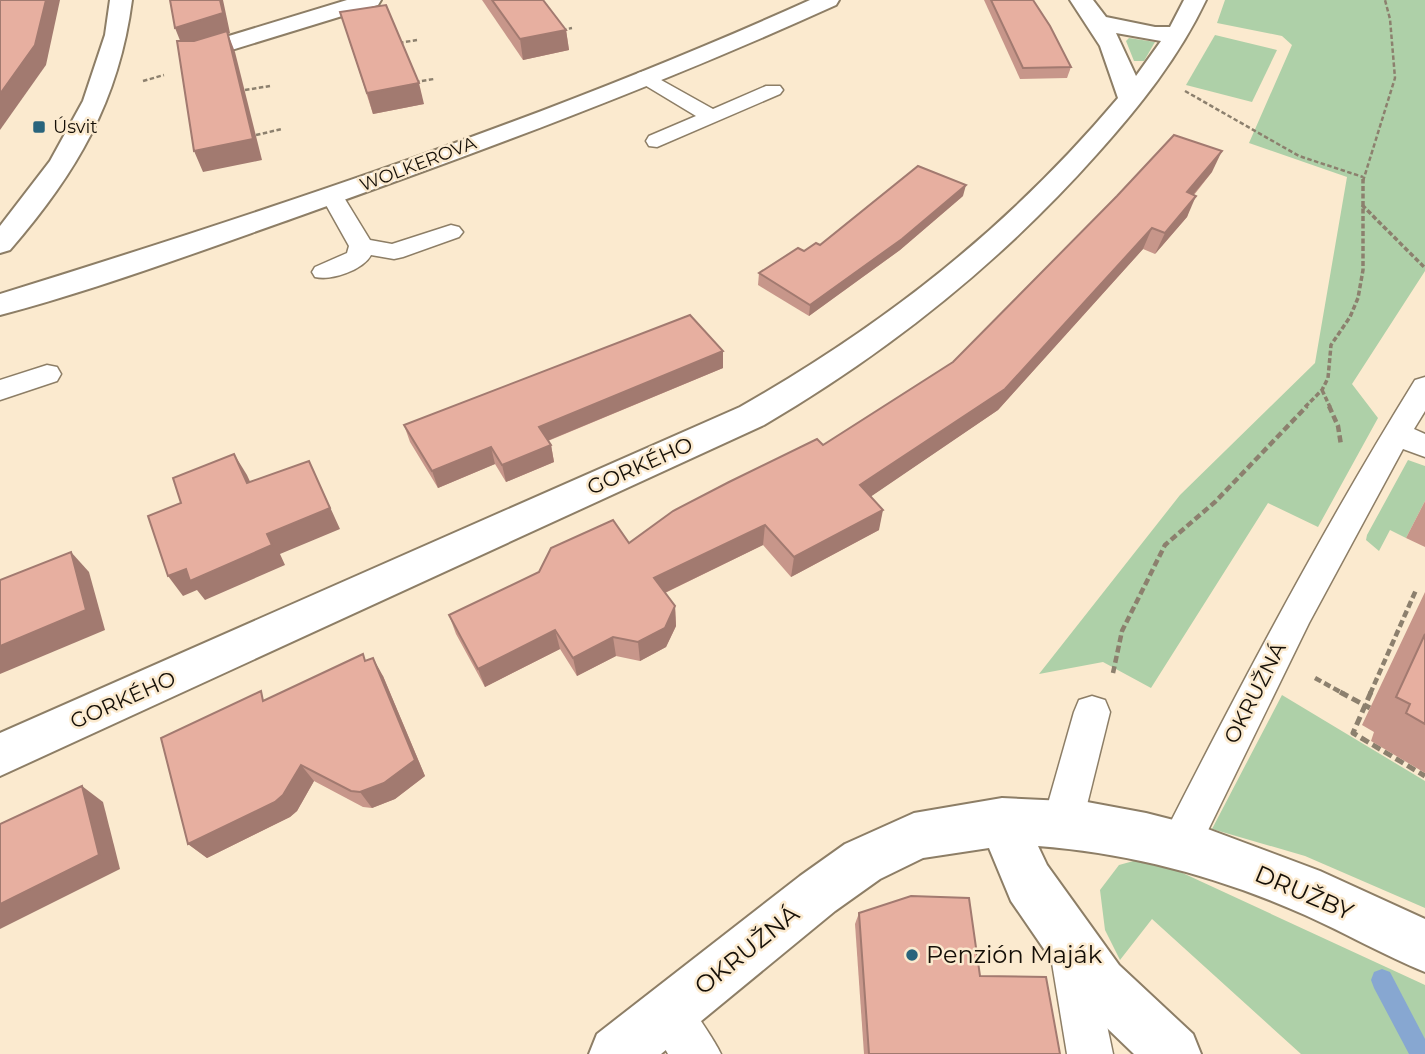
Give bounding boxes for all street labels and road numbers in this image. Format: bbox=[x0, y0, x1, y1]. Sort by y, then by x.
street label: WOLKEROVA bbox=[357, 132, 479, 196]
street label: GORKÉHO bbox=[583, 431, 696, 500]
street label: OKRUŽNÁ bbox=[1218, 637, 1291, 748]
street label: GORKÉHO bbox=[66, 665, 179, 734]
street label: DRUŽBY bbox=[1251, 859, 1358, 927]
street label: OKRUŽNÁ bbox=[689, 898, 805, 1000]

